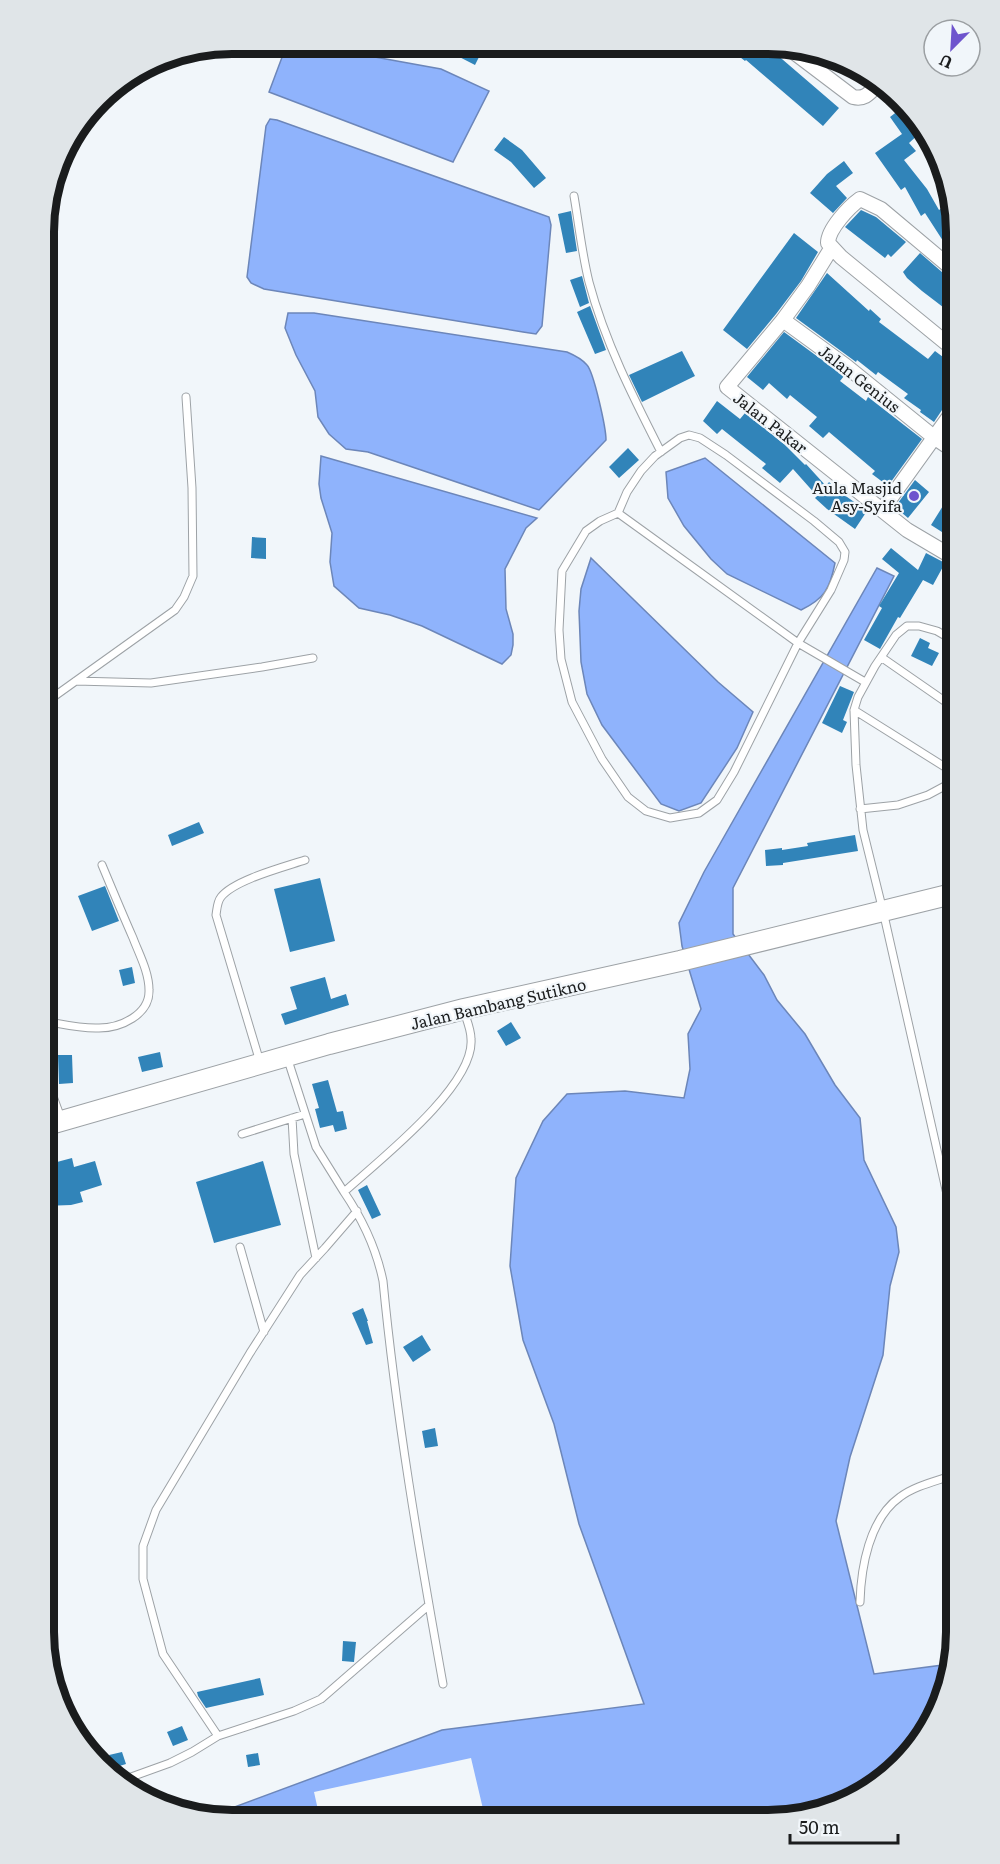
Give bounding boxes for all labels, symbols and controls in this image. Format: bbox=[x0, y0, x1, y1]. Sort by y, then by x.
north arrow bbox=[922, 18, 982, 78]
text: U bbox=[934, 49, 956, 76]
street label: Jalan Genius bbox=[814, 338, 906, 418]
street label: Jalan Pakar bbox=[729, 385, 814, 459]
place label: Aula Masjid Asy-Syifa bbox=[812, 475, 902, 517]
marker: Aula Masjid Asy-Syifa bbox=[907, 489, 921, 503]
street label: Jalan Bambang Sutikno bbox=[408, 971, 588, 1035]
scale bar bbox=[790, 1807, 898, 1845]
text: 50 m bbox=[799, 1813, 840, 1840]

